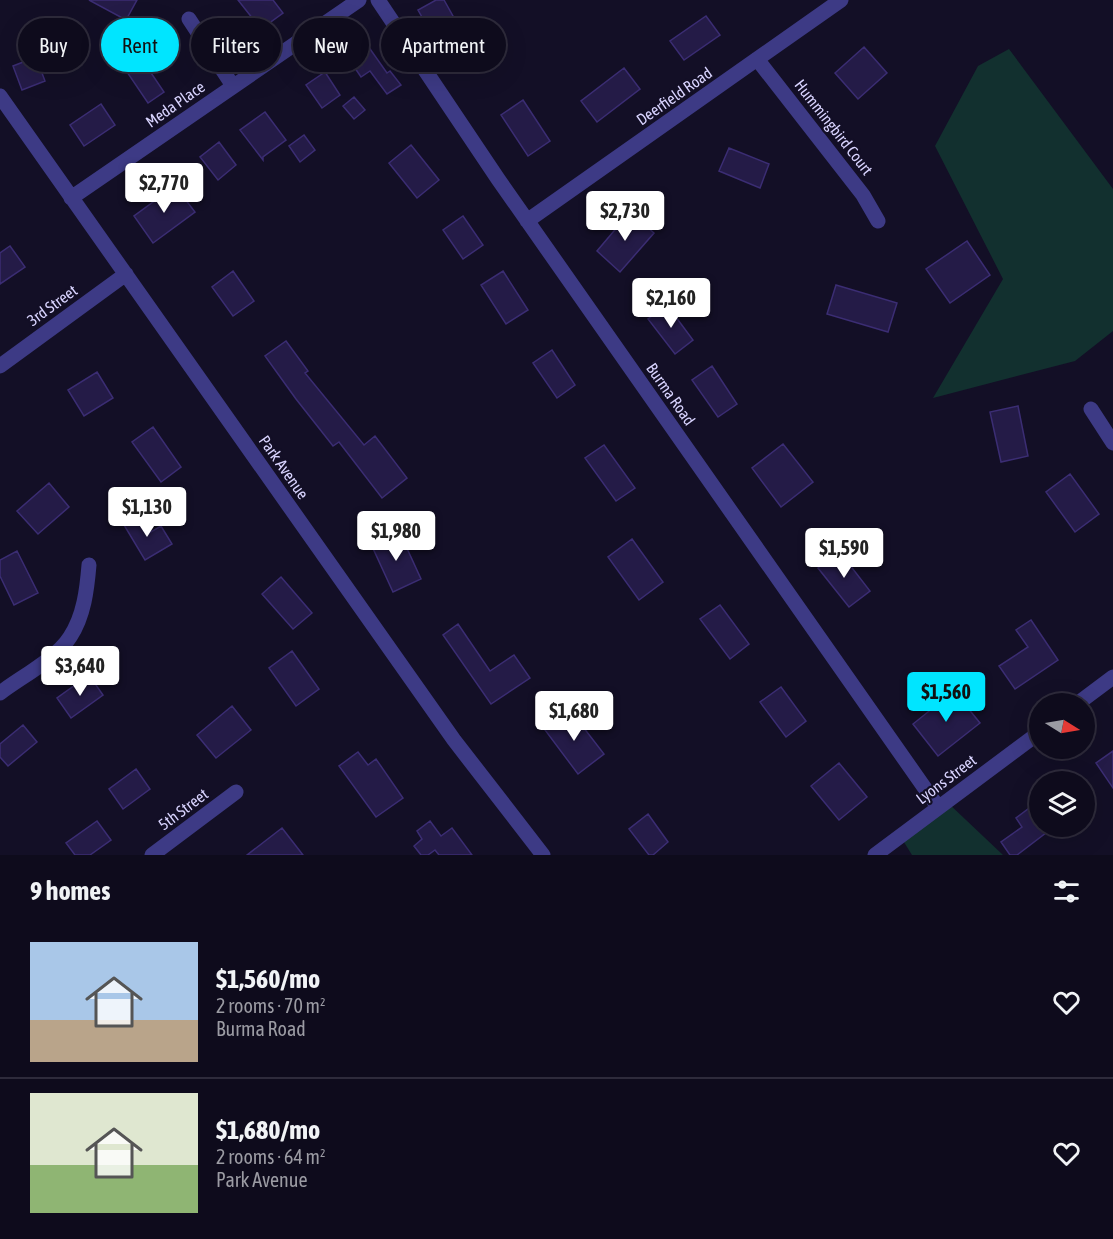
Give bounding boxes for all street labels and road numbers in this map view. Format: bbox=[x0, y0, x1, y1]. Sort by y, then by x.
street label: Deerfield Road bbox=[633, 63, 715, 129]
street label: Hummingbird Court bbox=[790, 76, 877, 179]
street label: Meda Place bbox=[142, 77, 208, 131]
street label: 3rd Street bbox=[24, 281, 81, 329]
street label: Burma Road bbox=[643, 359, 699, 429]
street label: Park Avenue bbox=[256, 432, 312, 502]
street label: Lyons Street bbox=[912, 750, 980, 808]
street label: 5th Street bbox=[155, 784, 212, 833]

